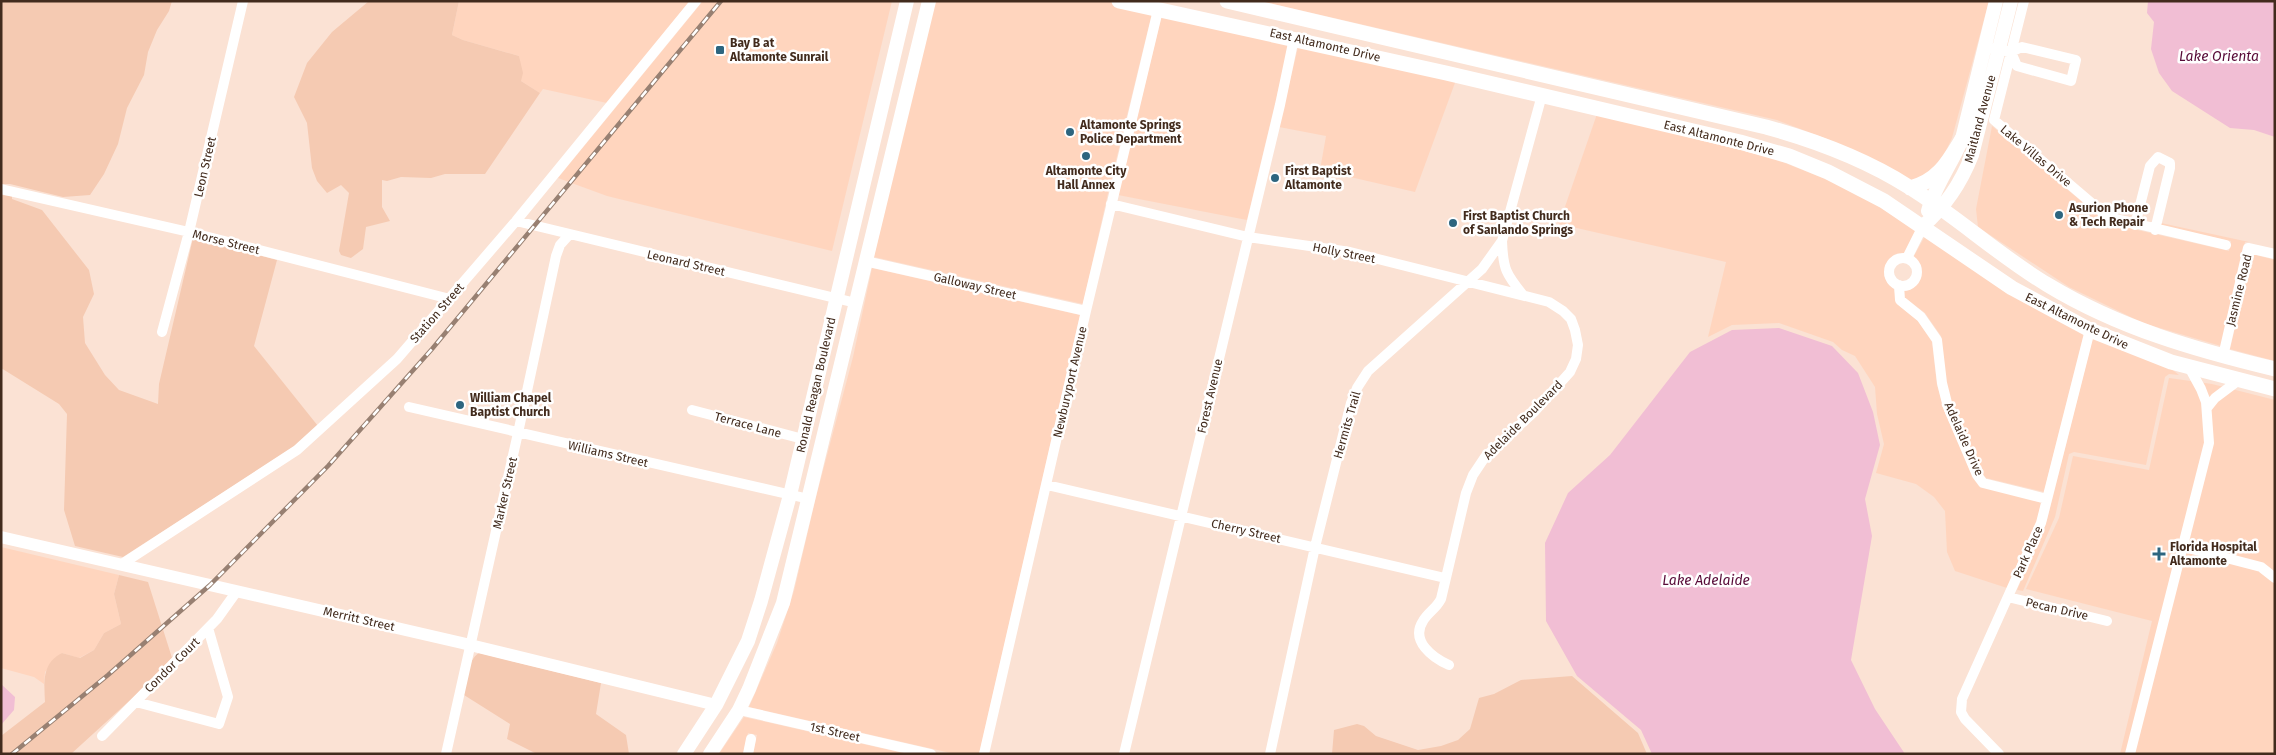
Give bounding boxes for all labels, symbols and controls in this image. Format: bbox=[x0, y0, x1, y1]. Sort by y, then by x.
street label: East Altamonte Drive bbox=[1268, 25, 1382, 65]
place label: Bay B at Altamonte Sunrail bbox=[729, 36, 829, 64]
marker: Bay B at Altamonte Sunrail bbox=[714, 44, 726, 56]
water label: Lake Orienta bbox=[2179, 48, 2259, 65]
street label: Maitland Avenue bbox=[1962, 73, 1998, 165]
place label: Altamonte Springs Police Department bbox=[1079, 118, 1182, 146]
street label: East Altamonte Drive bbox=[1662, 118, 1776, 158]
street label: Lake Villas Drive bbox=[1998, 122, 2074, 190]
marker: Altamonte Springs Police Department bbox=[1064, 126, 1076, 138]
street label: Leon Street bbox=[191, 135, 219, 199]
marker: Altamonte City Hall Annex bbox=[1080, 150, 1092, 162]
place label: Altamonte City Hall Annex bbox=[1045, 164, 1127, 192]
place label: First Baptist Altamonte bbox=[1284, 164, 1352, 192]
marker: First Baptist Altamonte bbox=[1269, 172, 1281, 184]
place label: Asurion Phone & Tech Repair bbox=[2068, 201, 2149, 229]
place label: First Baptist Church of Sanlando Springs bbox=[1463, 209, 1573, 237]
marker: Asurion Phone & Tech Repair bbox=[2053, 209, 2065, 221]
marker: First Baptist Church of Sanlando Springs bbox=[1447, 217, 1459, 229]
street label: Morse Street bbox=[191, 227, 262, 257]
street label: Holly Street bbox=[1311, 240, 1377, 266]
street label: Leonard Street bbox=[645, 247, 727, 279]
street label: Jasmine Road bbox=[2223, 253, 2255, 327]
street label: Galloway Street bbox=[932, 270, 1018, 302]
street label: Station Street bbox=[407, 280, 467, 346]
street label: East Altamonte Drive bbox=[2023, 290, 2131, 352]
street label: Ronald Reagan Boulevard bbox=[794, 316, 838, 454]
street label: Newburyport Avenue bbox=[1050, 325, 1090, 439]
street label: Forest Avenue bbox=[1195, 357, 1225, 435]
street label: Adelaide Boulevard bbox=[1481, 378, 1565, 462]
street label: Hermits Trail bbox=[1331, 389, 1363, 460]
place label: William Chapel Baptist Church bbox=[470, 391, 552, 419]
marker: William Chapel Baptist Church bbox=[454, 399, 466, 411]
street label: Adelaide Drive bbox=[1942, 400, 1986, 478]
street label: Terrace Lane bbox=[713, 409, 783, 441]
street label: Williams Street bbox=[567, 438, 650, 470]
street label: Marker Street bbox=[490, 455, 520, 530]
street label: Cherry Street bbox=[1210, 516, 1283, 546]
street label: Park Place bbox=[2010, 524, 2046, 580]
place label: Florida Hospital Altamonte bbox=[2169, 540, 2257, 568]
marker: Florida Hospital Altamonte bbox=[2152, 547, 2166, 561]
water label: Lake Adelaide bbox=[1662, 572, 1750, 589]
street label: Pecan Drive bbox=[2024, 595, 2090, 623]
street label: Merritt Street bbox=[322, 604, 397, 634]
street label: Condor Court bbox=[142, 634, 203, 695]
street label: 1st Street bbox=[809, 719, 862, 745]

